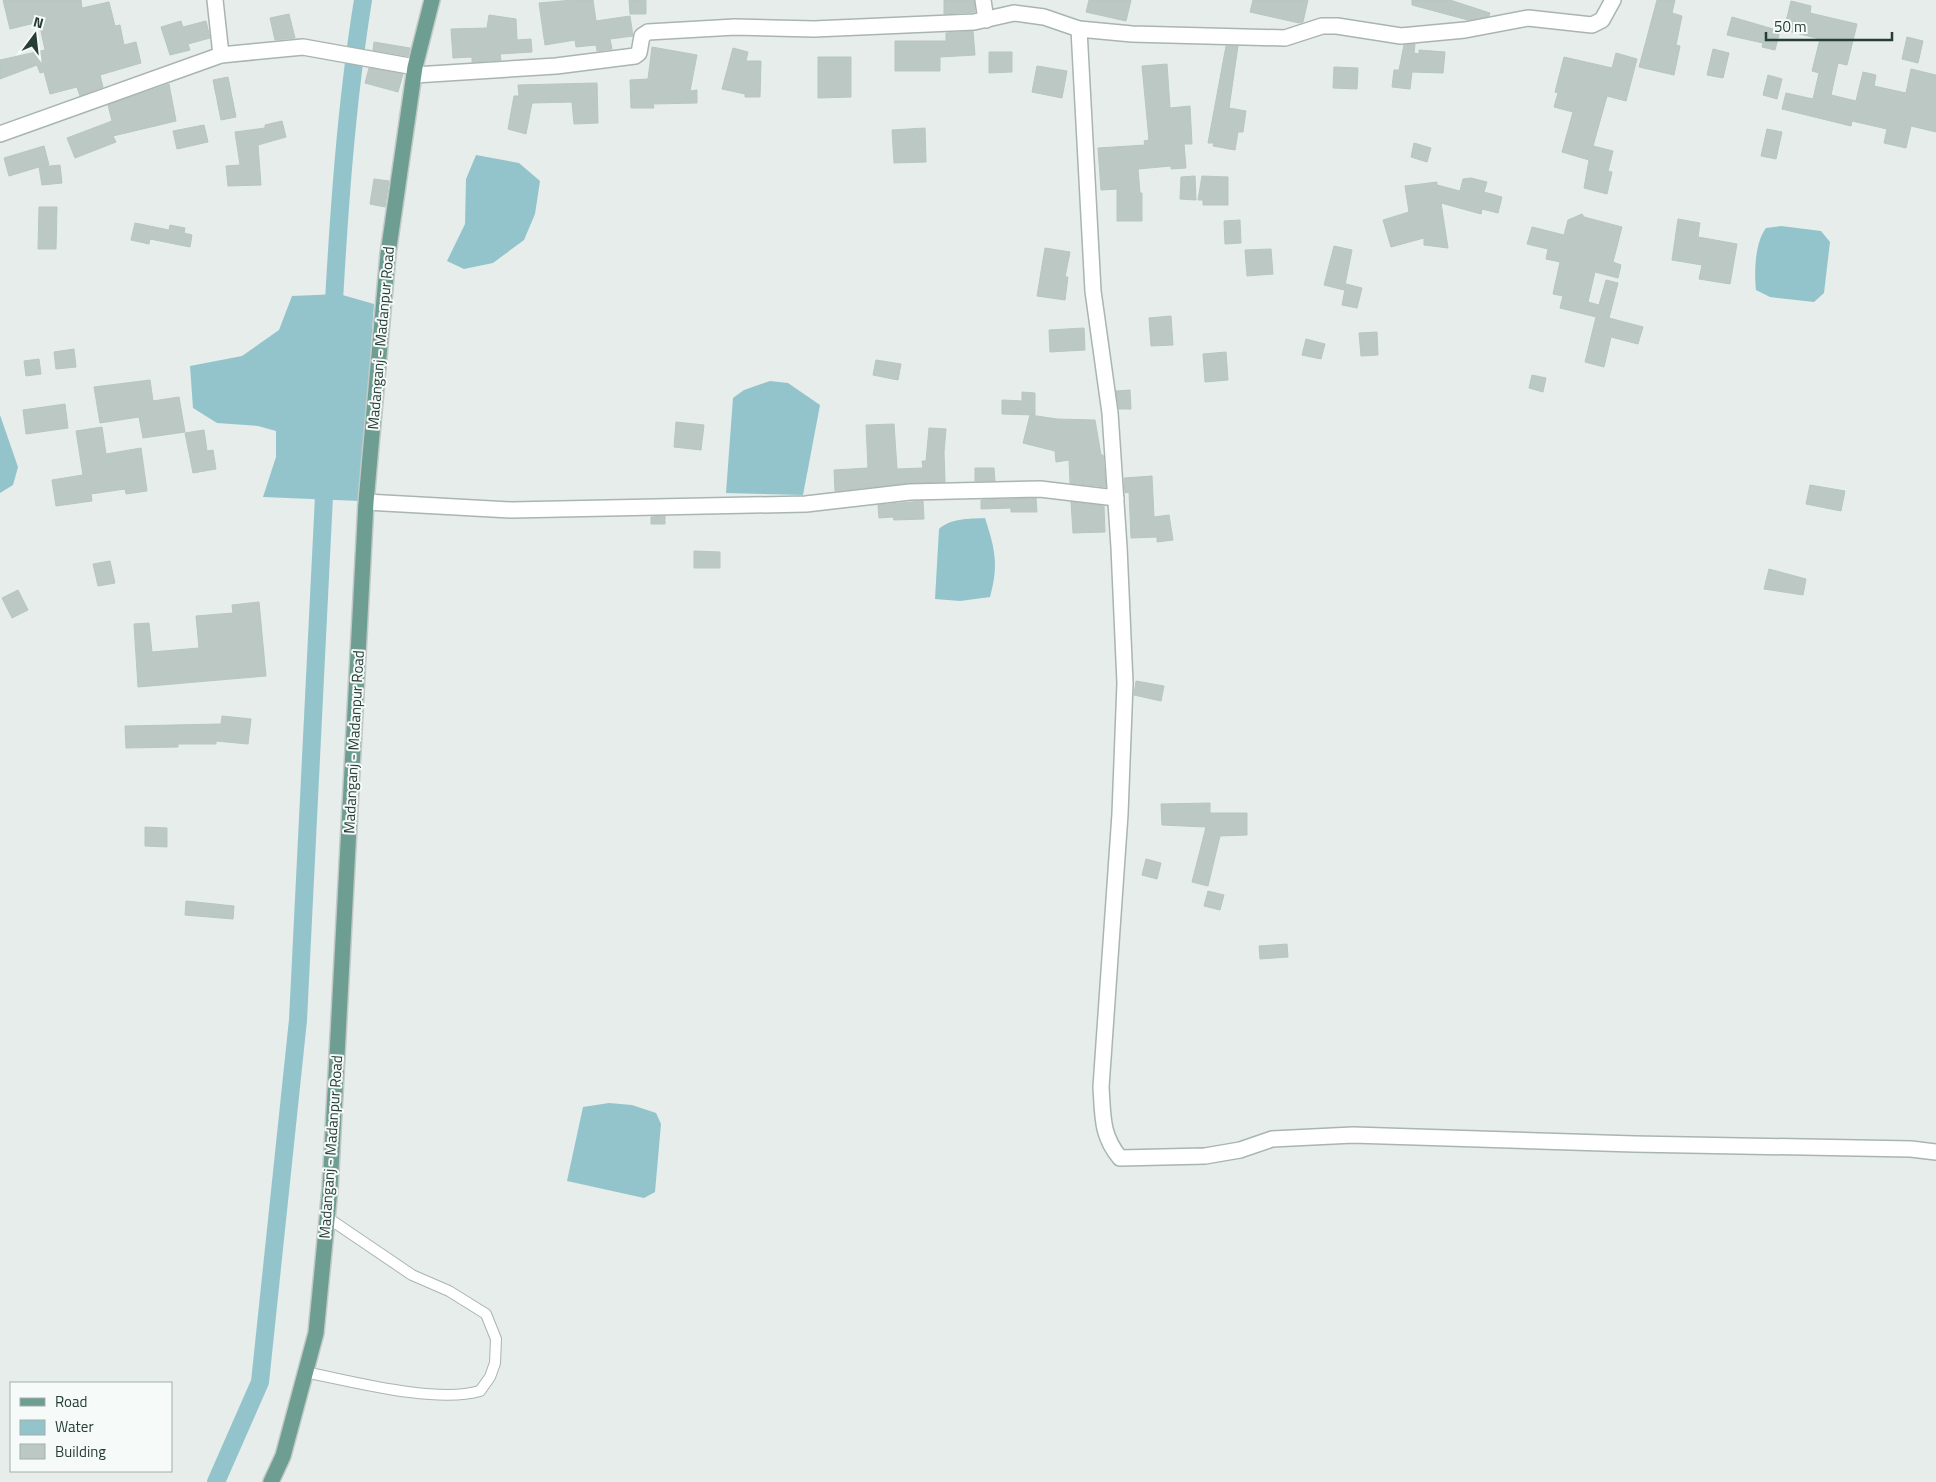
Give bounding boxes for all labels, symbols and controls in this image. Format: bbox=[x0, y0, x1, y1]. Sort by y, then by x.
north arrow bbox=[10, 10, 60, 60]
scale bar bbox=[1766, 10, 1892, 42]
text: N bbox=[31, 11, 46, 33]
text: 50 m bbox=[1774, 15, 1807, 38]
street label: Madanganj - Madanpur Road bbox=[361, 245, 400, 431]
street label: Madanganj - Madanpur Road bbox=[337, 650, 370, 834]
street label: Madanganj - Madanpur Road bbox=[313, 1054, 348, 1239]
legend bbox=[10, 1382, 172, 1472]
text: Road bbox=[55, 1390, 87, 1413]
text: Water bbox=[55, 1415, 94, 1438]
text: Building bbox=[55, 1440, 106, 1463]

